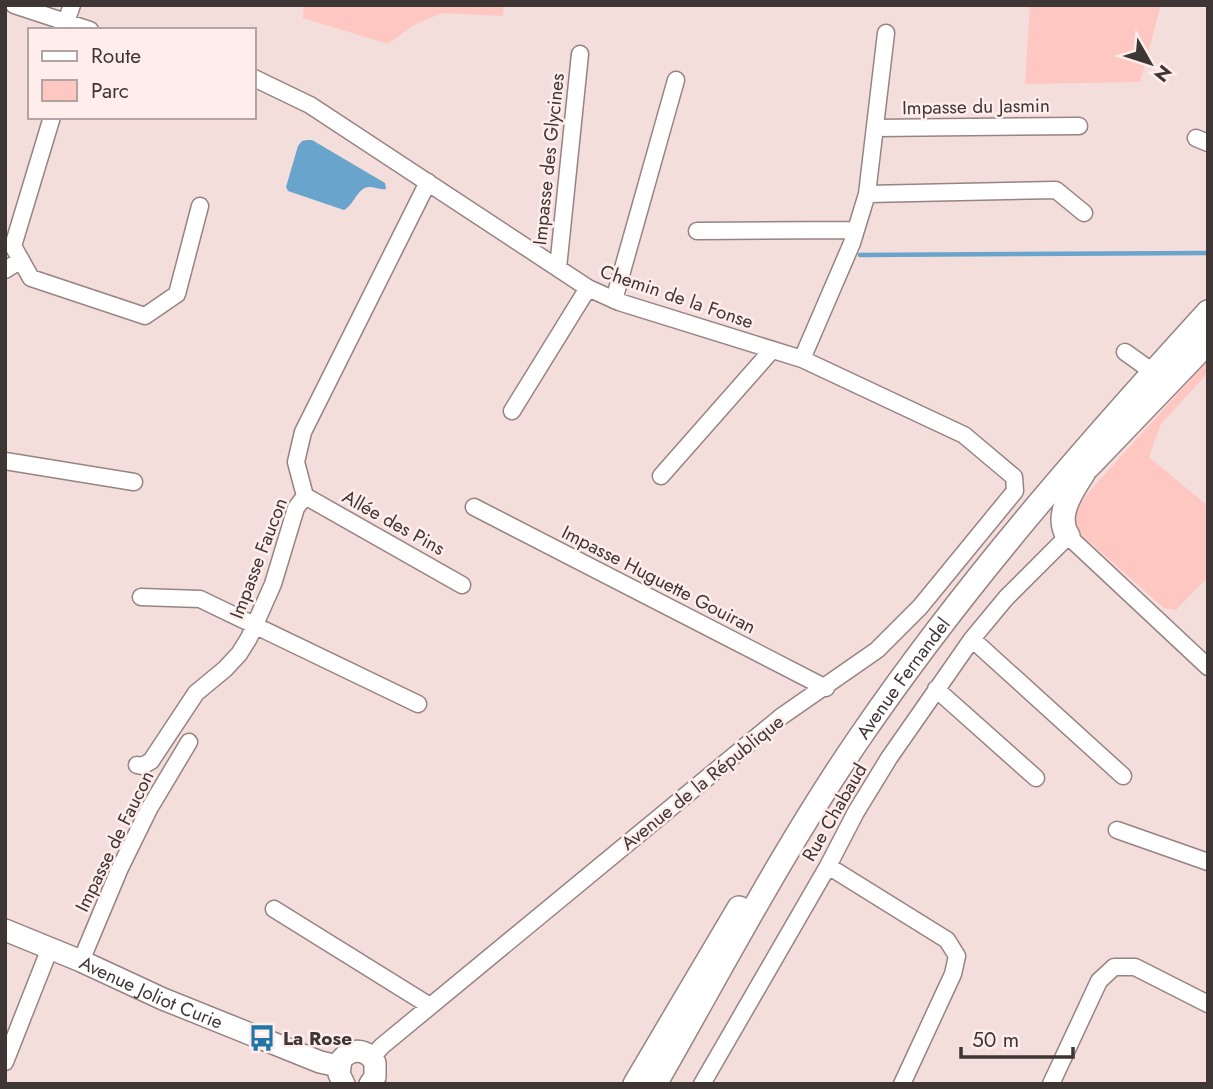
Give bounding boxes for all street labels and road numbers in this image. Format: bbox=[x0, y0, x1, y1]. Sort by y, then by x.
street label: Impasse des Glycines bbox=[526, 71, 571, 246]
street label: Impasse du Jasmin bbox=[902, 92, 1050, 121]
street label: Chemin de la Fonse bbox=[597, 258, 757, 335]
street label: Allée des Pins bbox=[338, 483, 450, 562]
street label: Impasse Faucon bbox=[223, 494, 294, 623]
street label: Impasse Huguette Gouiran bbox=[557, 519, 761, 640]
street label: Avenue Fernandel bbox=[850, 612, 956, 744]
street label: Avenue de la République bbox=[615, 708, 790, 857]
street label: Rue Chabaud bbox=[795, 758, 873, 866]
street label: Impasse de Faucon bbox=[69, 766, 160, 916]
street label: Avenue Joliot Curie bbox=[75, 949, 227, 1036]

